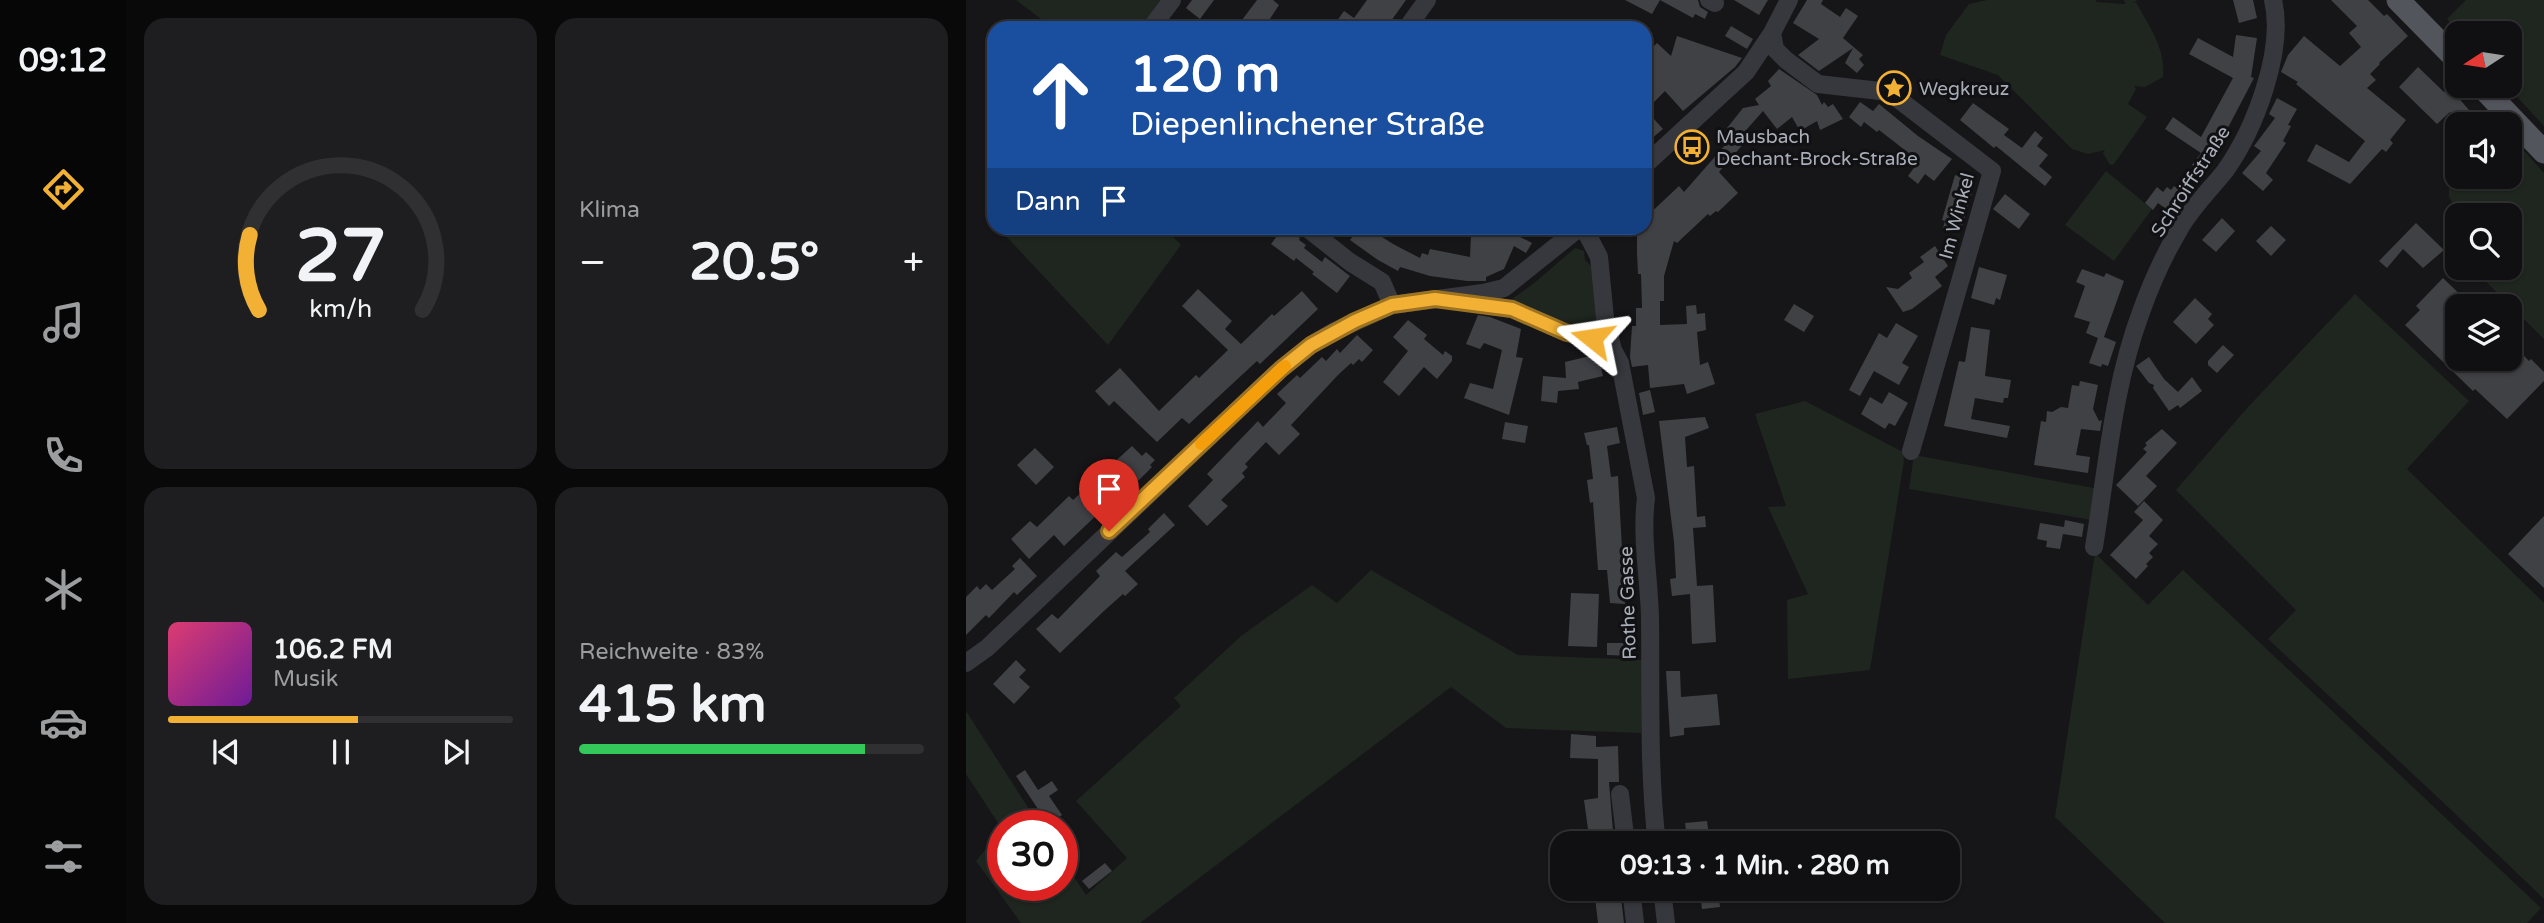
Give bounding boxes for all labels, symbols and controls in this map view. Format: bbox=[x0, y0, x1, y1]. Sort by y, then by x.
north arrow bbox=[2445, 21, 2522, 98]
map controls bbox=[2445, 21, 2522, 371]
text: 09:12 bbox=[19, 42, 107, 80]
text: 120 m bbox=[1130, 46, 1280, 105]
icon: ahead bbox=[1015, 49, 1106, 140]
place icon: Wegkreuz bbox=[1875, 69, 1913, 107]
place label: Wegkreuz bbox=[1919, 78, 2009, 100]
text: Diepenlinchener Straße bbox=[1130, 106, 1485, 144]
button: sound bbox=[2445, 112, 2522, 189]
street label: Schroiffstraße bbox=[2147, 122, 2235, 241]
place label: Mausbach Dechant-Brock-Straße bbox=[1716, 126, 1918, 170]
bus stop icon: Mausbach Dechant-Brock-Straße bbox=[1673, 128, 1711, 166]
icon: directions bbox=[39, 165, 88, 214]
street label: Im Winkel bbox=[1935, 171, 1979, 262]
icon: arrive bbox=[1095, 182, 1133, 220]
text: Dann bbox=[1015, 186, 1081, 217]
text: Klima bbox=[579, 196, 640, 224]
button: search bbox=[2445, 203, 2522, 280]
text: 27 bbox=[295, 213, 386, 301]
text: 20.5° bbox=[689, 231, 819, 294]
text: − bbox=[579, 240, 606, 286]
text: + bbox=[903, 240, 924, 286]
text: km/h bbox=[309, 293, 372, 323]
button: layers bbox=[2445, 294, 2522, 371]
icon: music bbox=[39, 298, 88, 347]
position arrow bbox=[1555, 301, 1629, 375]
icon: phone bbox=[39, 431, 88, 480]
pin bbox=[1079, 459, 1139, 531]
icon: arrive bbox=[1090, 470, 1128, 508]
street label: Rothe Gasse bbox=[1615, 546, 1641, 660]
icon: climate bbox=[39, 565, 88, 614]
text: 106.2 FM bbox=[273, 634, 393, 665]
text: Reichweite · 83% bbox=[579, 638, 764, 666]
text: Musik bbox=[273, 665, 338, 693]
text: 415 km bbox=[579, 673, 767, 736]
icon: car bbox=[39, 698, 88, 747]
icon: previous bbox=[207, 733, 245, 771]
icon: pause bbox=[322, 733, 360, 771]
icon: next bbox=[437, 733, 475, 771]
speed limit sign: 30 bbox=[987, 810, 1078, 901]
icon: filters bbox=[39, 832, 88, 881]
text: 09:13 · 1 Min. · 280 m bbox=[1620, 850, 1890, 881]

